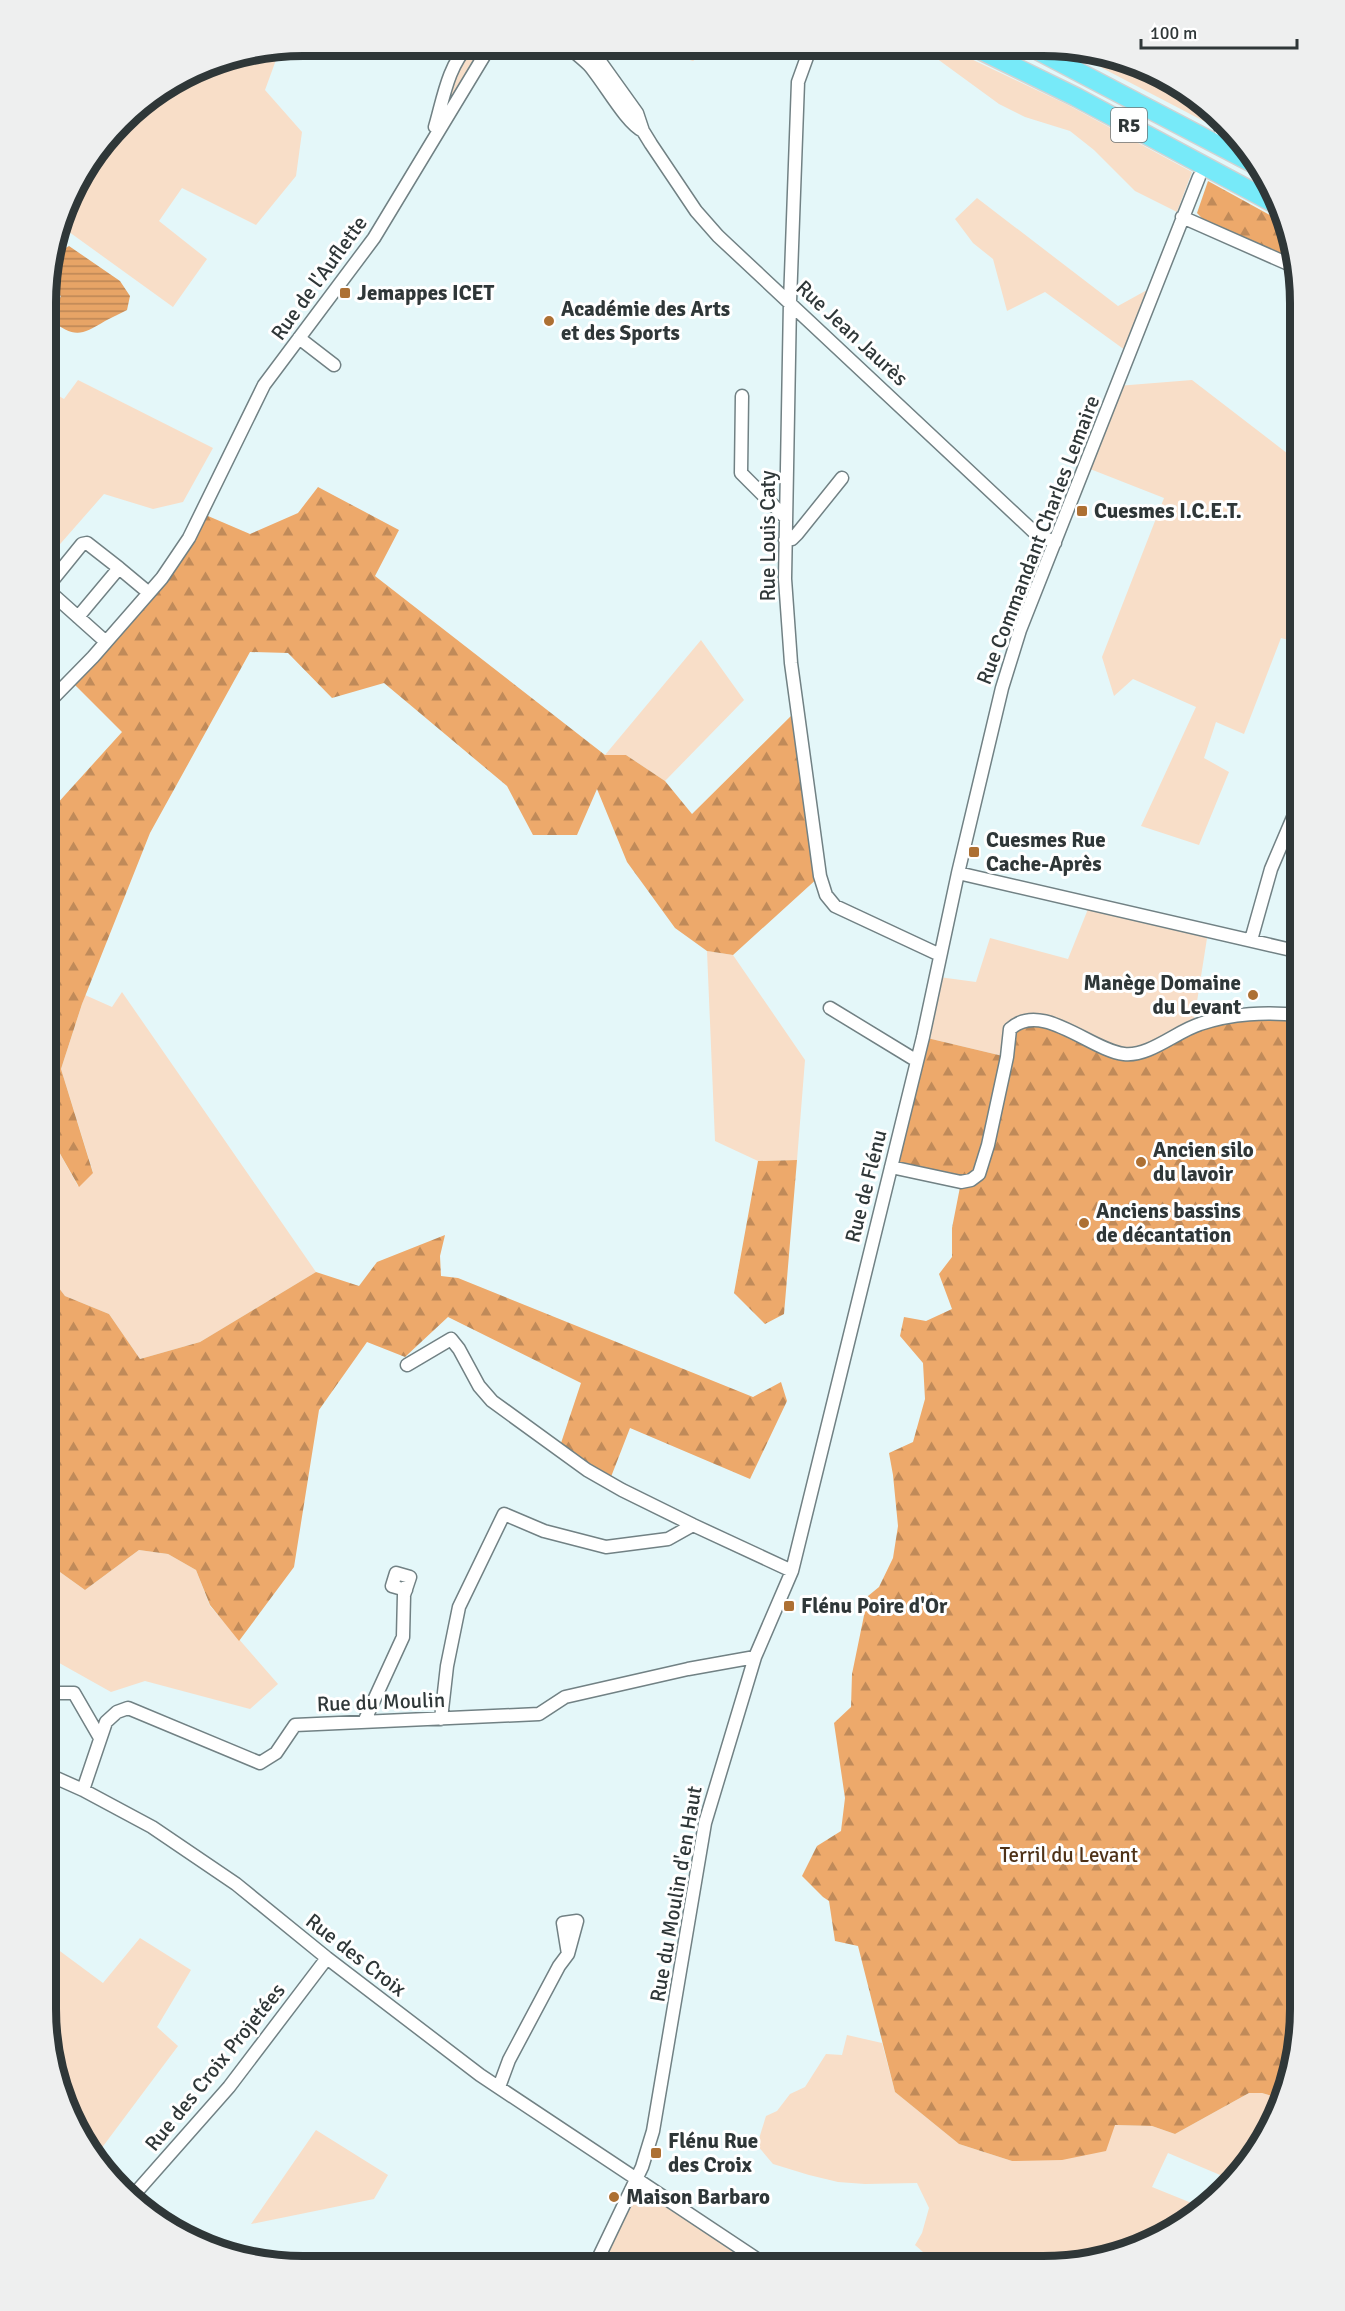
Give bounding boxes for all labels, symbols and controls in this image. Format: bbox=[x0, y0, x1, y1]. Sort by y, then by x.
scale bar bbox=[1141, 12, 1297, 50]
text: 100 m bbox=[1150, 22, 1197, 44]
road number: R5 bbox=[1111, 108, 1147, 142]
street label: Rue de l'Auflette bbox=[265, 211, 373, 345]
street label: Rue Jean Jaurès bbox=[791, 275, 913, 391]
place label: Jemappes ICET bbox=[357, 280, 494, 306]
marker: Jemappes ICET bbox=[338, 286, 352, 300]
place label: Académie des Arts et des Sports bbox=[561, 296, 730, 346]
marker: Académie des Arts et des Sports bbox=[542, 314, 556, 328]
street label: Rue Commandant Charles Lemaire bbox=[971, 392, 1105, 688]
street label: Rue Louis Caty bbox=[755, 470, 781, 602]
place label: Cuesmes I.C.E.T. bbox=[1094, 498, 1242, 524]
marker: Cuesmes I.C.E.T. bbox=[1075, 504, 1089, 518]
place label: Cuesmes Rue Cache-Après bbox=[986, 827, 1106, 877]
marker: Cuesmes Rue Cache-Après bbox=[967, 845, 981, 859]
place label: Manège Domaine du Levant bbox=[1084, 970, 1241, 1020]
marker: Manège Domaine du Levant bbox=[1246, 988, 1260, 1002]
street label: Rue de Flénu bbox=[839, 1127, 893, 1245]
place label: Ancien silo du lavoir bbox=[1153, 1137, 1254, 1187]
marker: Ancien silo du lavoir bbox=[1134, 1155, 1148, 1169]
place label: Anciens bassins de décantation bbox=[1096, 1198, 1241, 1248]
marker: Anciens bassins de décantation bbox=[1077, 1216, 1091, 1230]
place label: Flénu Poire d'Or bbox=[801, 1593, 948, 1619]
marker: Flénu Poire d'Or bbox=[782, 1599, 796, 1613]
street label: Rue du Moulin bbox=[316, 1687, 446, 1717]
street label: Rue du Moulin d'en Haut bbox=[644, 1784, 708, 2004]
park label: Terril du Levant bbox=[1000, 1842, 1138, 1868]
street label: Rue des Croix bbox=[301, 1908, 412, 2002]
street label: Rue des Croix Projetées bbox=[139, 1978, 291, 2156]
place label: Flénu Rue des Croix bbox=[668, 2128, 758, 2178]
marker: Flénu Rue des Croix bbox=[649, 2146, 663, 2160]
place label: Maison Barbaro bbox=[626, 2184, 770, 2210]
marker: Maison Barbaro bbox=[607, 2190, 621, 2204]

